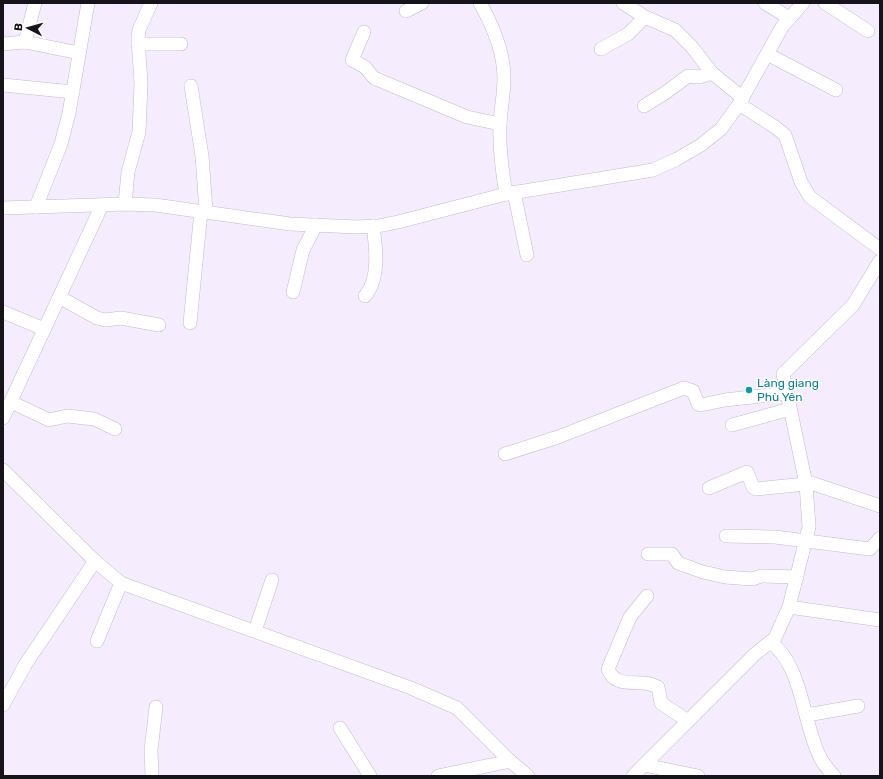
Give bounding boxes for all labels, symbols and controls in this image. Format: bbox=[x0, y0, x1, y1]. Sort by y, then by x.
north arrow bbox=[8, 8, 48, 48]
text: B bbox=[12, 22, 25, 32]
place label: Làng giang Phù Yên bbox=[757, 376, 819, 404]
marker: Làng giang Phù Yên bbox=[744, 385, 754, 395]

